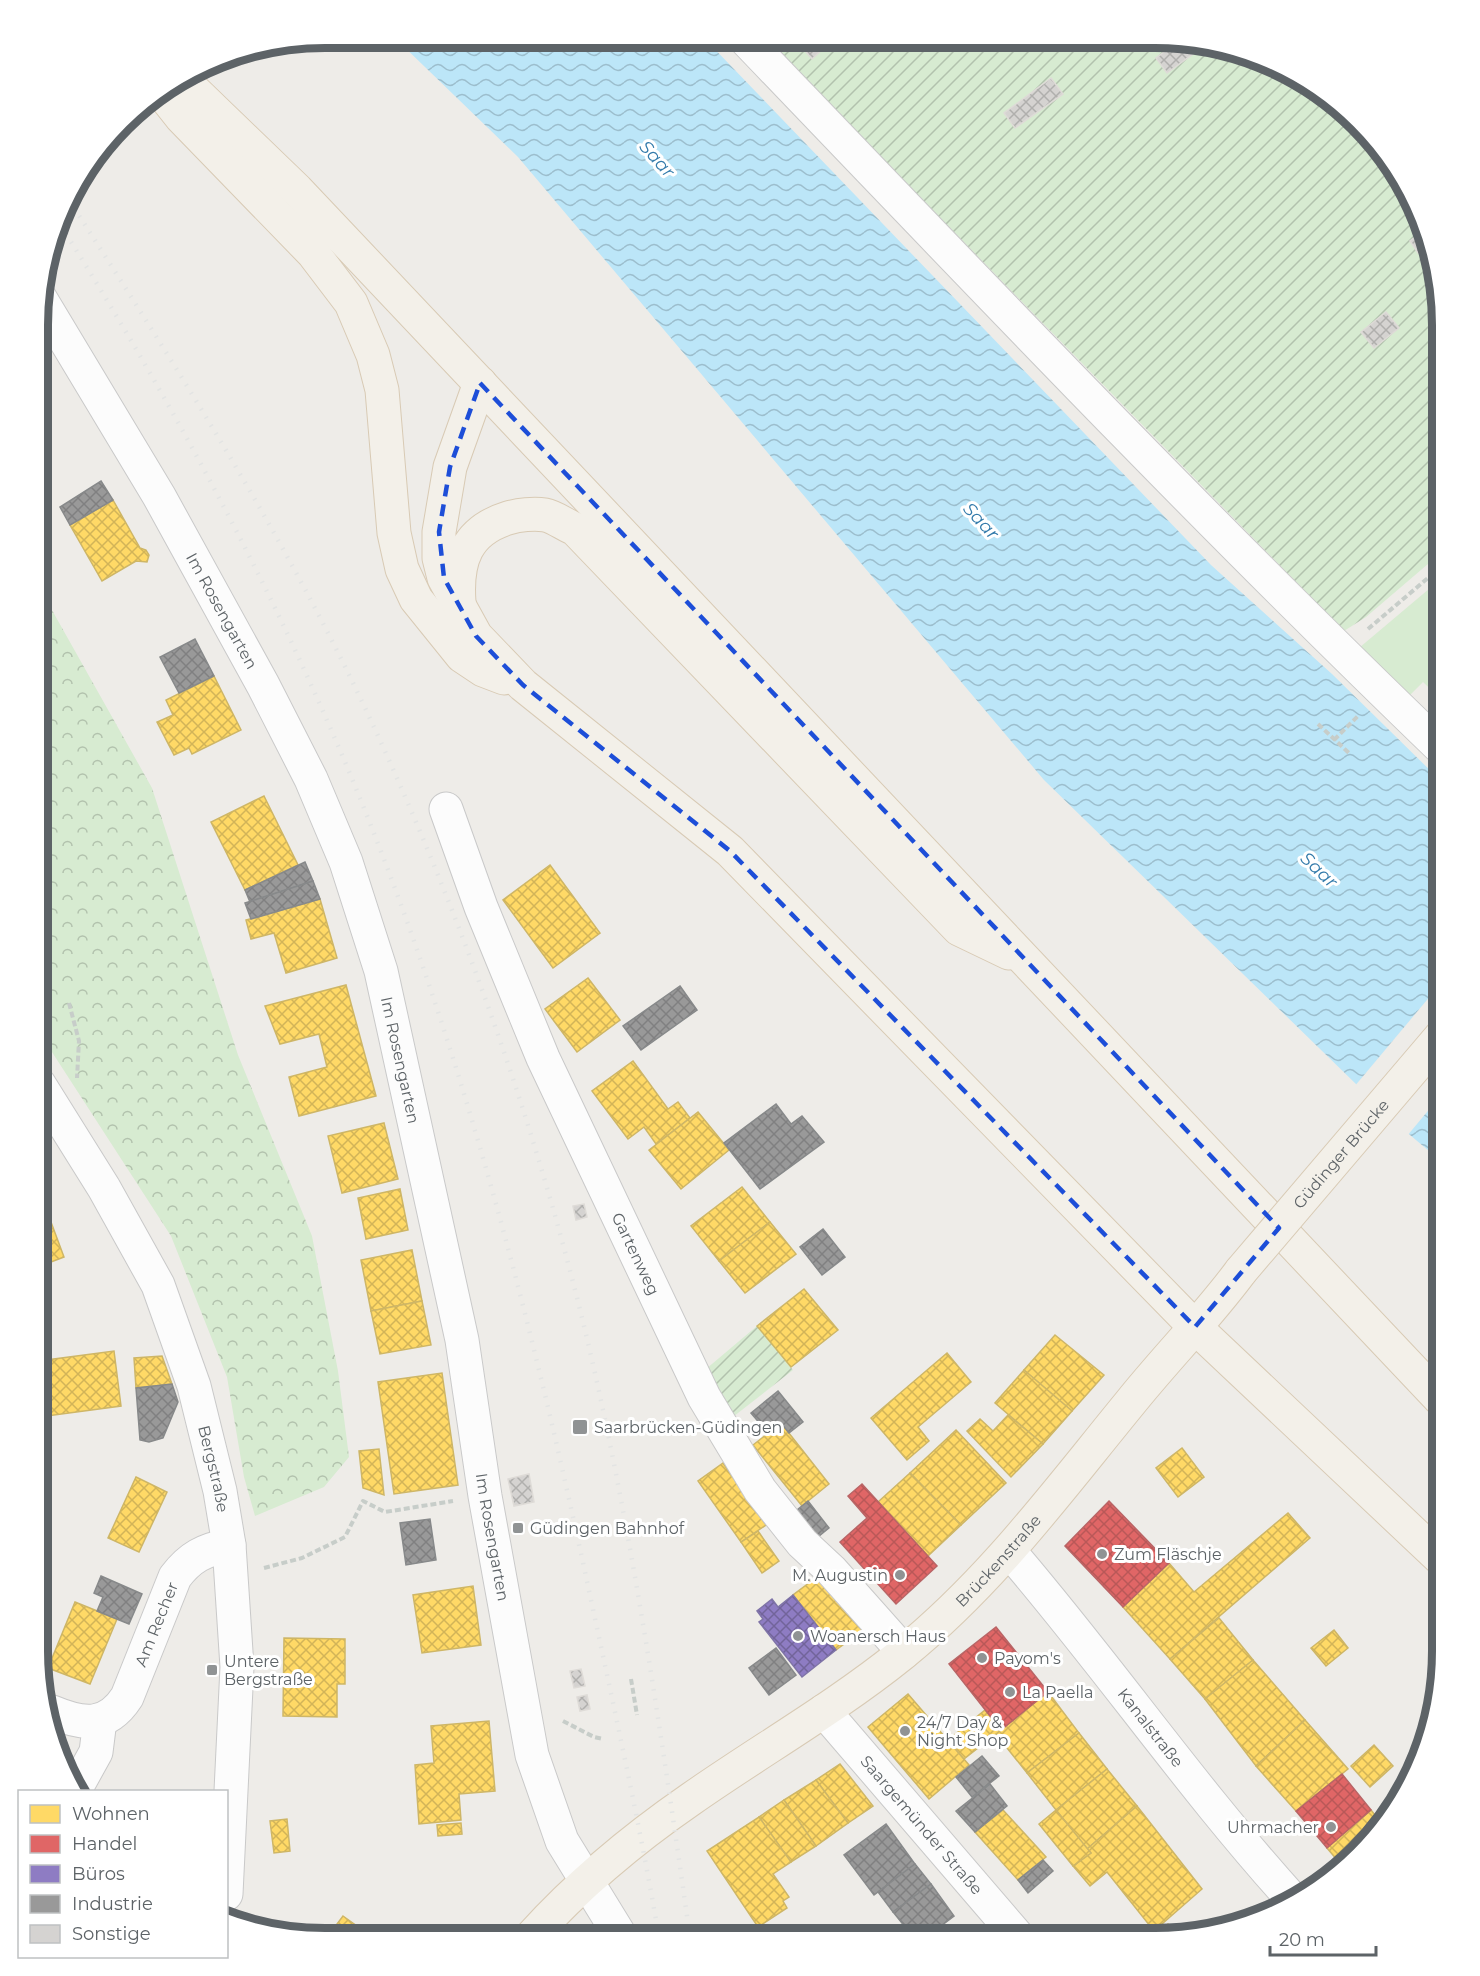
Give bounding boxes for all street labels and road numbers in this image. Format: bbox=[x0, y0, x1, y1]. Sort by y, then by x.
street label: Im Rosengarten bbox=[183, 549, 262, 672]
street label: Im Rosengarten bbox=[377, 995, 424, 1125]
street label: Güdinger Brücke bbox=[1289, 1095, 1393, 1212]
street label: Gartenweg bbox=[608, 1209, 664, 1298]
street label: Bergstraße bbox=[195, 1423, 233, 1514]
street label: Im Rosengarten bbox=[472, 1472, 513, 1603]
street label: Brückenstraße bbox=[951, 1511, 1045, 1610]
street label: Am Recher bbox=[131, 1579, 182, 1669]
street label: Kanalstraße bbox=[1114, 1684, 1188, 1771]
street label: Saargemünder Straße bbox=[857, 1751, 987, 1898]

